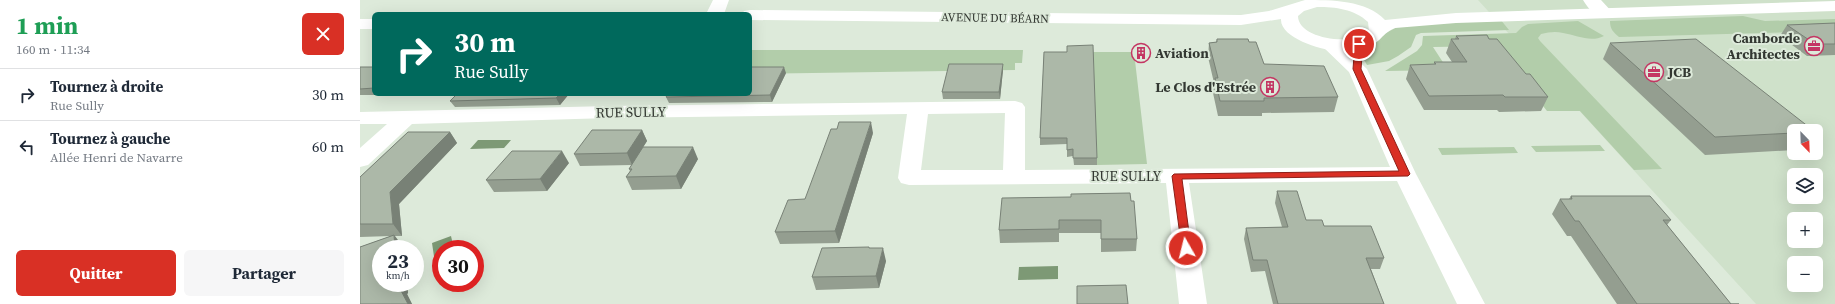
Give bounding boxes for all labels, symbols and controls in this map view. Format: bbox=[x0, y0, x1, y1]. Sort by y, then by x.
text: 1 min bbox=[16, 9, 78, 42]
street label: AVENUE DU BÉARN bbox=[941, 9, 1049, 27]
button: close bbox=[302, 13, 344, 55]
text: 30 m bbox=[454, 23, 516, 61]
pin bbox=[1342, 27, 1376, 61]
icon: right bbox=[388, 28, 440, 80]
place label: Camborde Architectes bbox=[1726, 28, 1801, 64]
icon: arrive bbox=[1348, 33, 1370, 55]
office icon: Camborde Architectes bbox=[1803, 35, 1825, 57]
text: 160 m · 11:34 bbox=[16, 41, 90, 58]
building icon: Aviation bbox=[1130, 42, 1152, 64]
place label: Aviation bbox=[1155, 43, 1209, 63]
text: Rue Sully bbox=[454, 59, 529, 84]
office icon: JCB bbox=[1643, 61, 1665, 83]
place label: JCB bbox=[1667, 62, 1691, 82]
text: Tournez à droite bbox=[50, 76, 163, 97]
building icon: Le Clos d'Estrée bbox=[1259, 76, 1281, 98]
place label: Le Clos d'Estrée bbox=[1155, 77, 1256, 97]
icon: right bbox=[16, 84, 38, 106]
text: 30 m bbox=[312, 84, 344, 105]
text: Rue Sully bbox=[50, 97, 104, 114]
street label: RUE SULLY bbox=[595, 101, 667, 123]
north arrow bbox=[1787, 124, 1823, 160]
map controls bbox=[1787, 124, 1823, 292]
text: Tournez à gauche bbox=[50, 128, 170, 149]
icon: left bbox=[16, 136, 38, 158]
text: 60 m bbox=[312, 136, 344, 157]
text: Allée Henri de Navarre bbox=[50, 149, 183, 166]
street label: RUE SULLY bbox=[1091, 166, 1161, 186]
button: layers bbox=[1787, 168, 1823, 204]
button: + bbox=[1787, 212, 1823, 248]
position arrow bbox=[1165, 227, 1207, 269]
speed limit sign: 30 bbox=[432, 240, 484, 292]
text: 23 bbox=[387, 247, 409, 275]
button: Quitter bbox=[16, 250, 176, 296]
button: Partager bbox=[184, 250, 344, 296]
button: − bbox=[1787, 256, 1823, 292]
text: km/h bbox=[386, 269, 410, 282]

